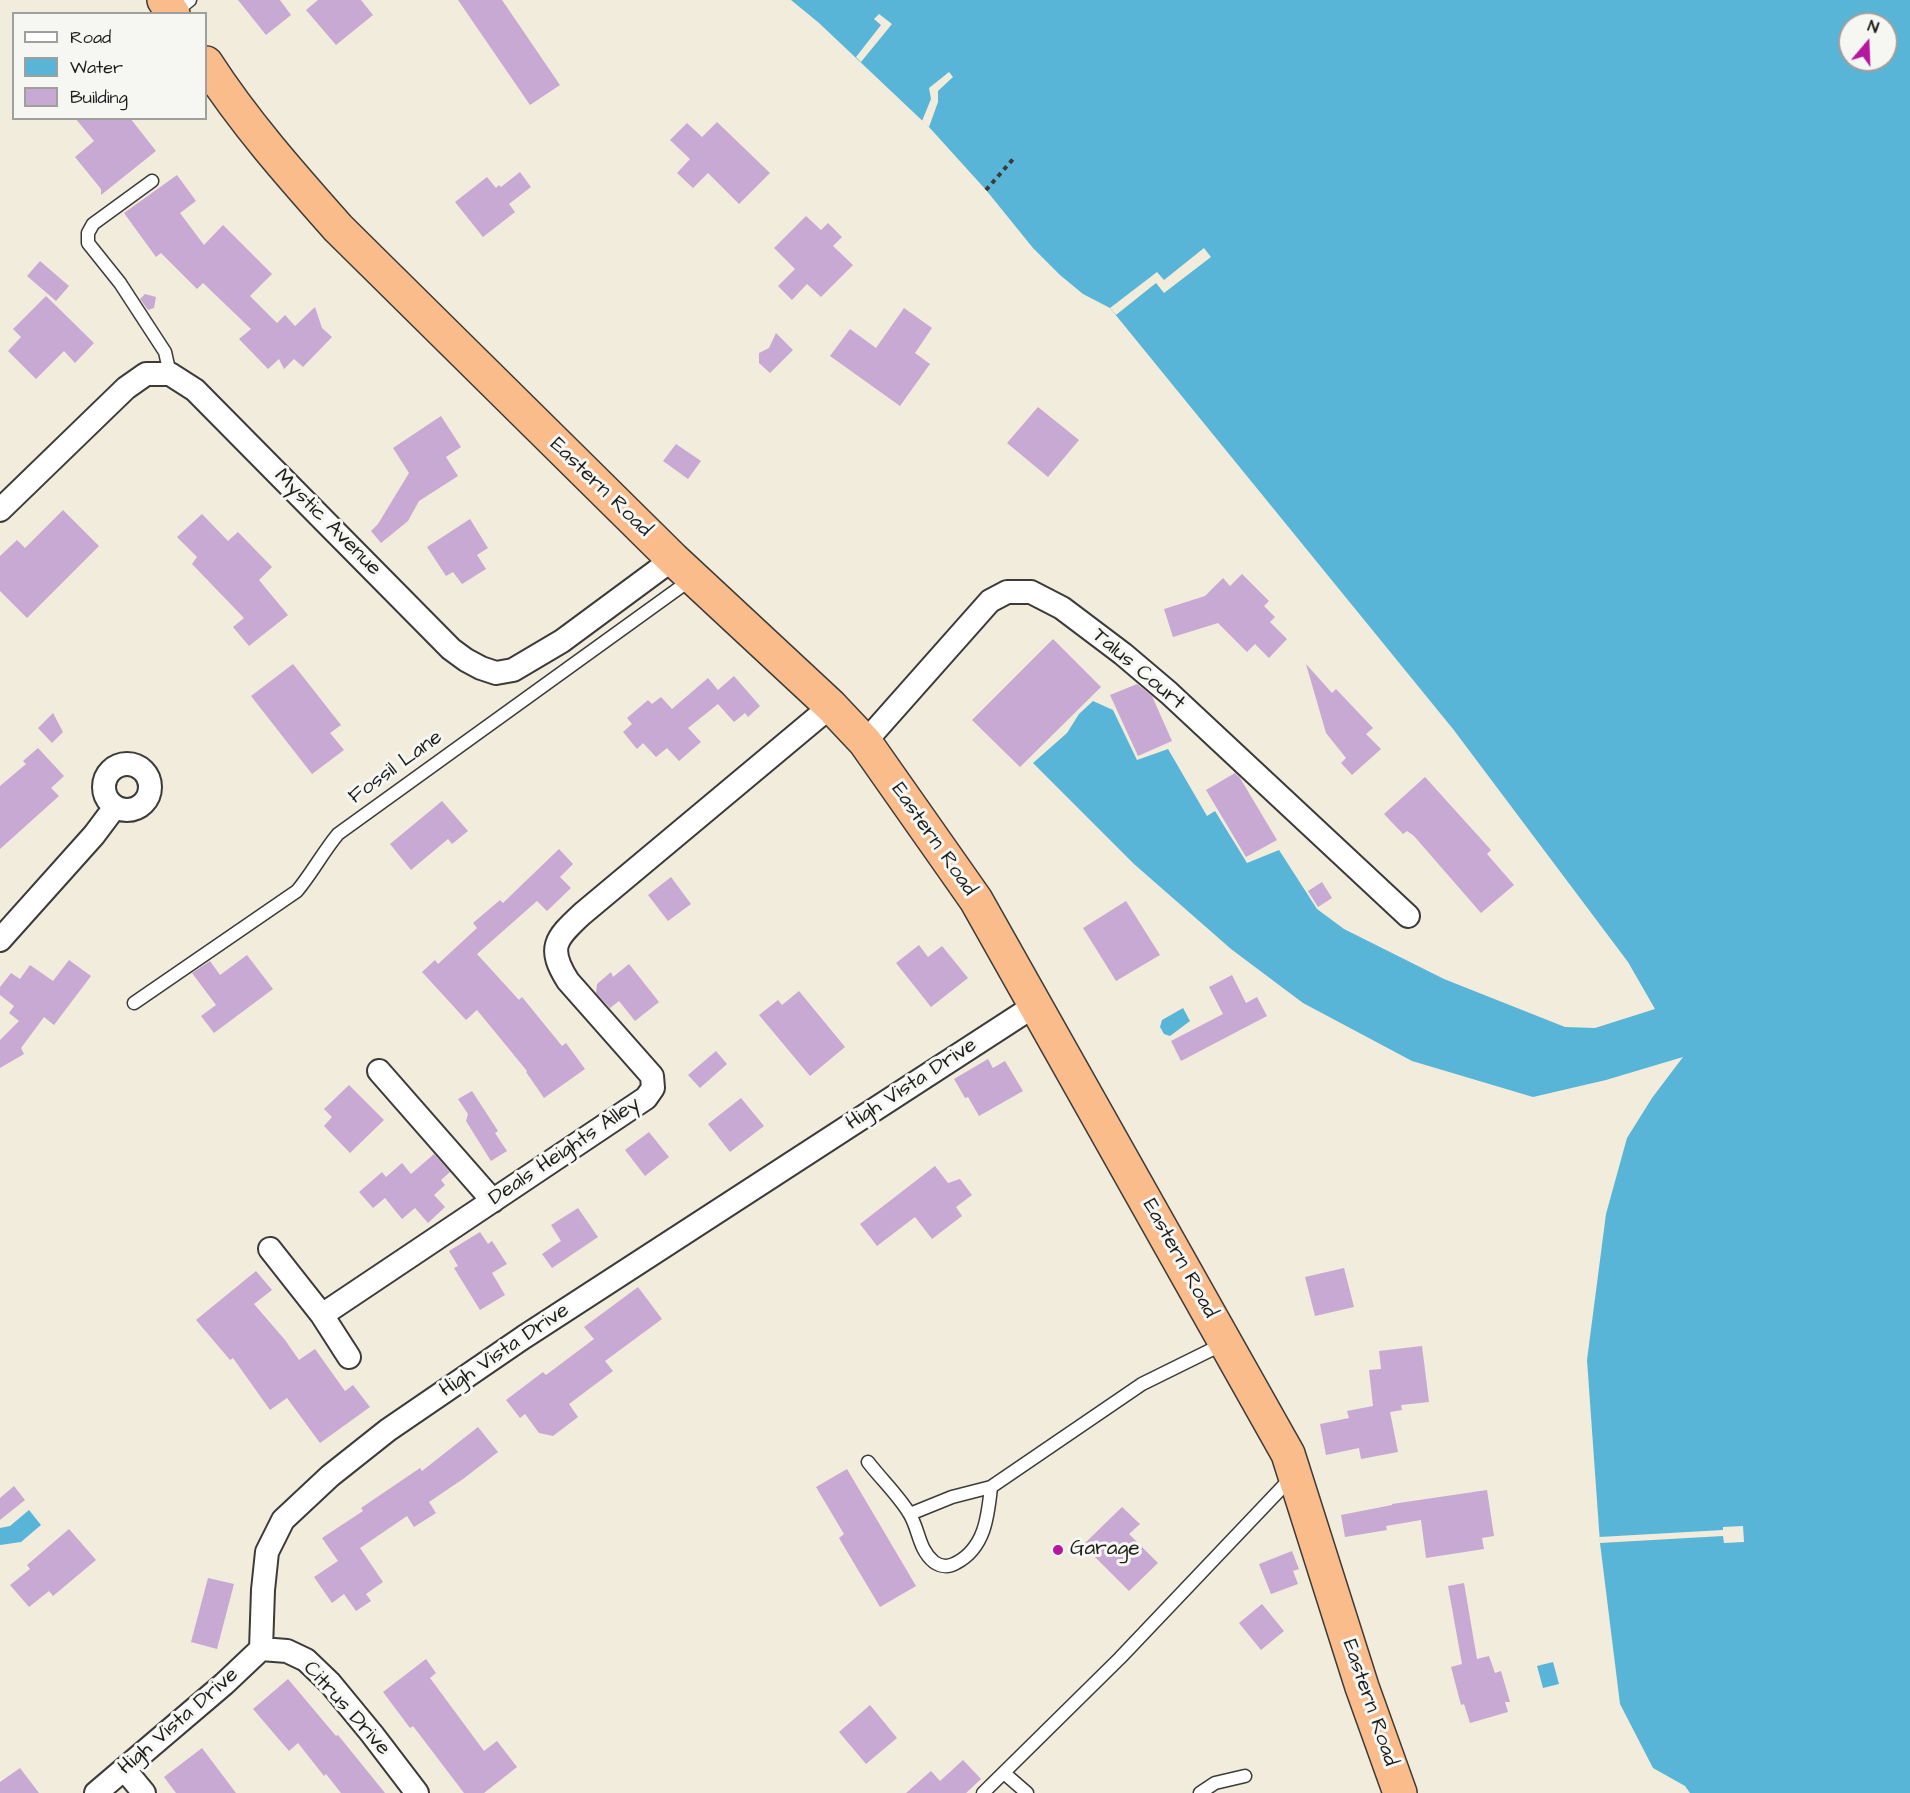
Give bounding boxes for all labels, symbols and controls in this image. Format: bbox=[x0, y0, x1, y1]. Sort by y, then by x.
legend bbox=[12, 12, 207, 120]
north arrow bbox=[1838, 12, 1898, 72]
text: N bbox=[1865, 15, 1882, 39]
text: Road bbox=[70, 25, 111, 50]
text: Water bbox=[70, 55, 123, 80]
text: Building bbox=[70, 85, 128, 110]
street label: Eastern Road bbox=[544, 433, 656, 543]
street label: Mystic Avenue bbox=[268, 464, 386, 582]
street label: Talus Court bbox=[1086, 624, 1190, 716]
street label: Fossil Lane bbox=[344, 726, 448, 810]
street label: Eastern Road bbox=[885, 779, 981, 901]
street label: High Vista Drive bbox=[842, 1033, 982, 1137]
street label: Deals Heights Alley bbox=[485, 1092, 645, 1212]
street label: Eastern Road bbox=[1136, 1195, 1222, 1323]
street label: High Vista Drive bbox=[436, 1298, 574, 1404]
place label: Garage bbox=[1070, 1537, 1140, 1563]
marker: Garage bbox=[1051, 1543, 1065, 1557]
street label: Eastern Road bbox=[1336, 1636, 1402, 1770]
street label: Citrus Drive bbox=[297, 1657, 395, 1761]
street label: High Vista Drive bbox=[114, 1663, 244, 1781]

